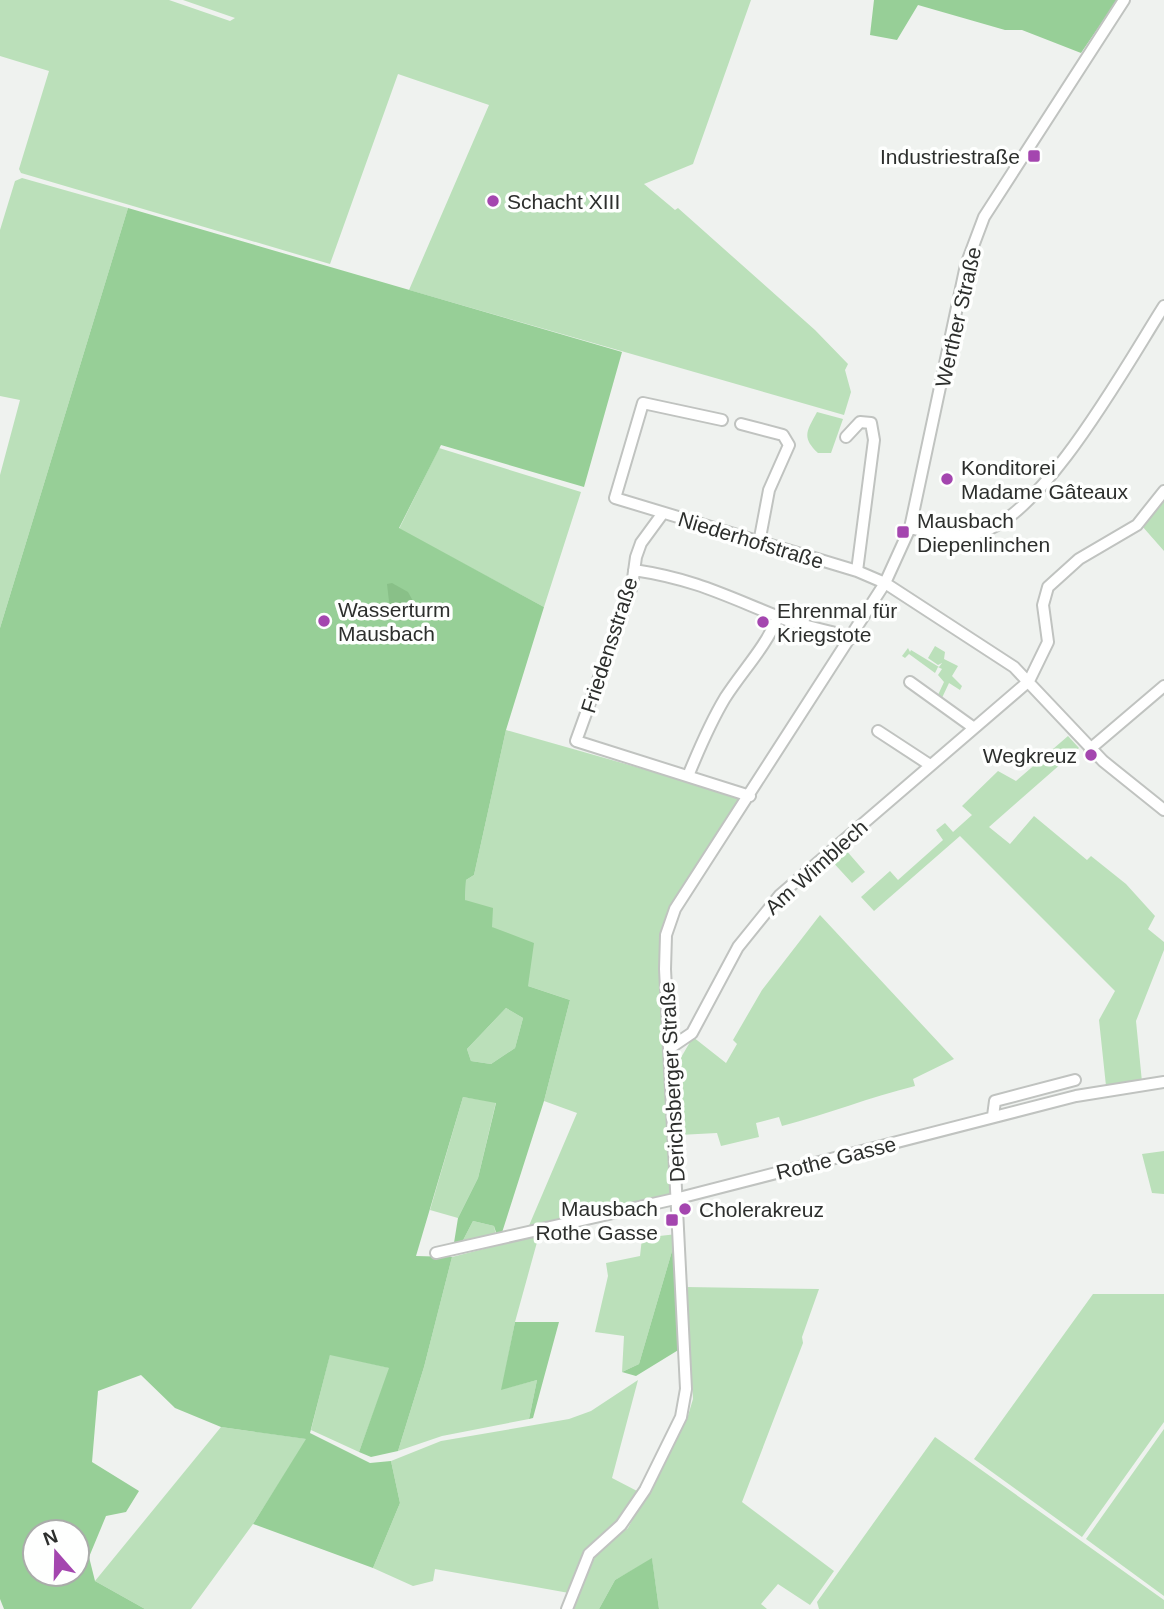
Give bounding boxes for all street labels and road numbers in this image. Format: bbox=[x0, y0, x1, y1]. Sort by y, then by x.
street label: Werther Straße bbox=[931, 245, 985, 389]
street label: Niederhofstraße bbox=[676, 507, 826, 573]
street label: Friedensstraße bbox=[576, 574, 642, 716]
street label: Am Wimblech bbox=[760, 815, 872, 919]
street label: Derichsberger Straße bbox=[655, 981, 689, 1183]
street label: Rothe Gasse bbox=[774, 1132, 898, 1184]

